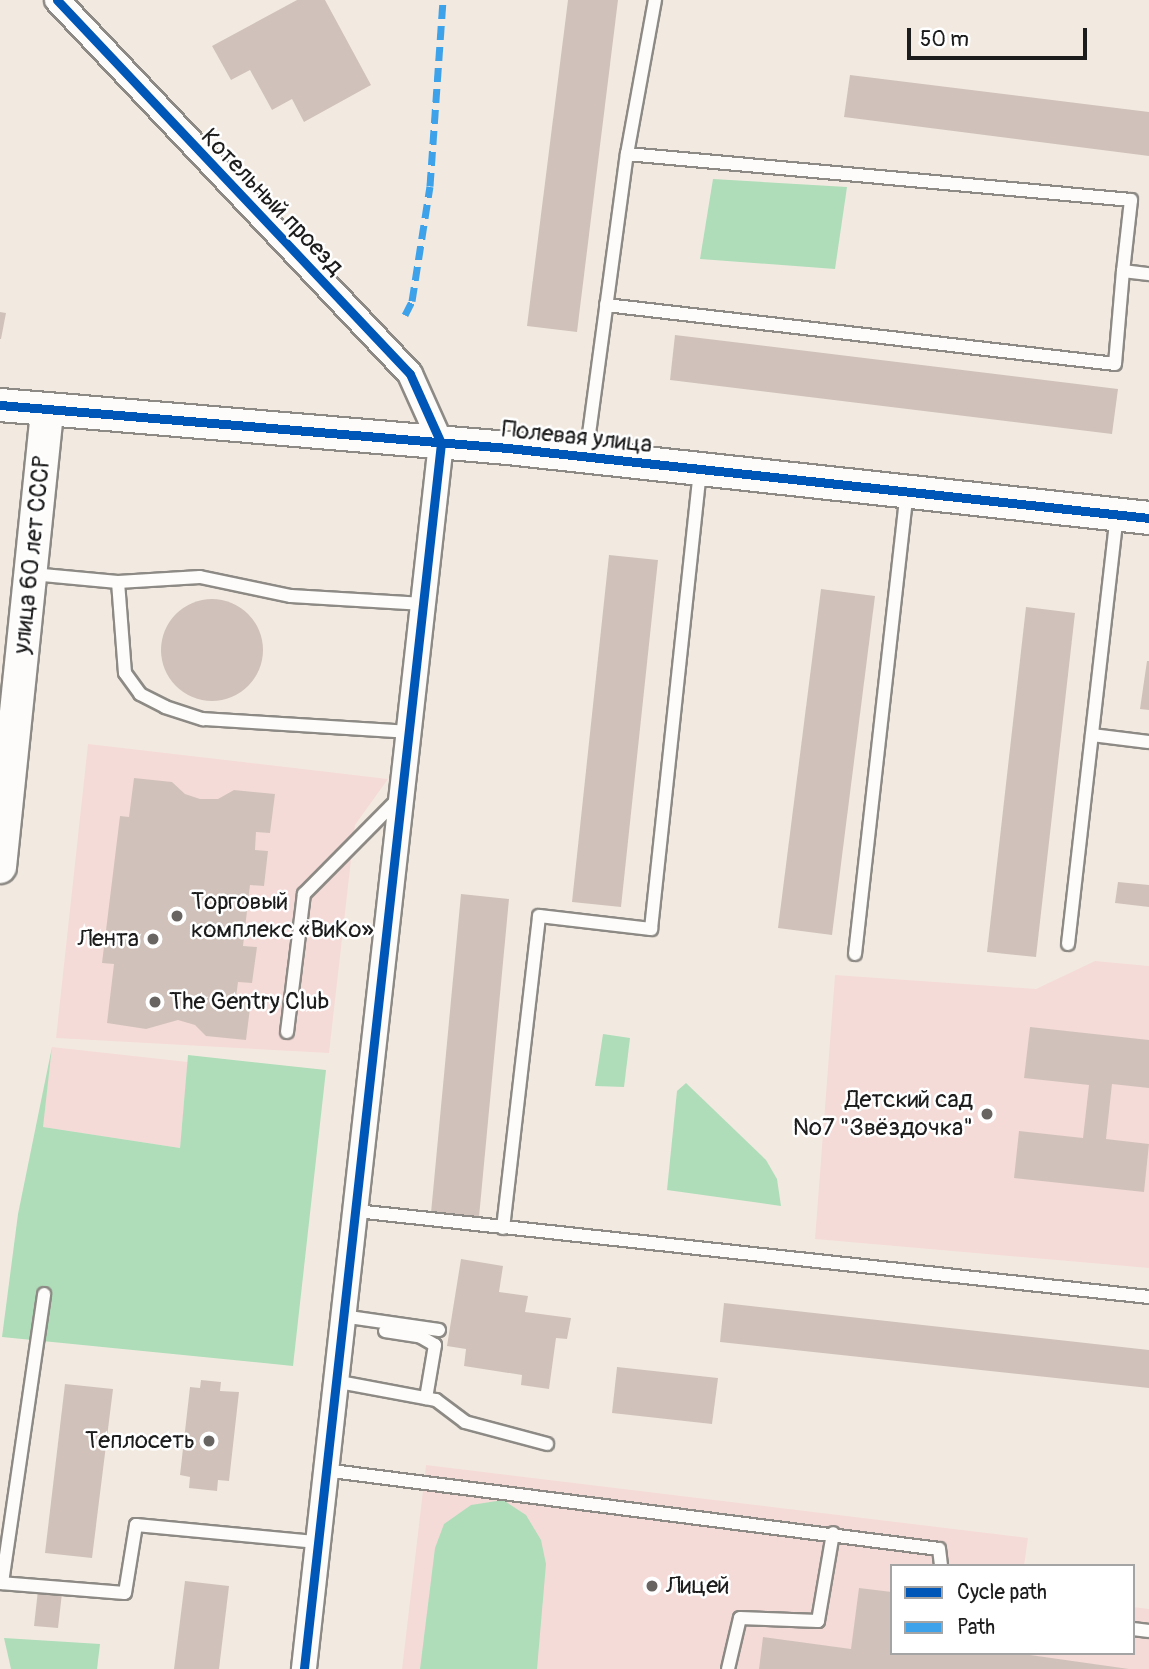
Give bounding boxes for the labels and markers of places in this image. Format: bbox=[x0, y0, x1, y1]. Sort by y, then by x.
place label: Торговый комплекс «ВиКо» bbox=[191, 888, 374, 944]
marker: Торговый комплекс «ВиКо» bbox=[169, 908, 185, 924]
place label: Лента bbox=[78, 925, 139, 953]
marker: Лента bbox=[145, 931, 161, 947]
place label: The Gentry Club bbox=[169, 988, 329, 1016]
marker: The Gentry Club bbox=[147, 994, 163, 1010]
place label: Детский сад №7 "Звёздочка" bbox=[793, 1086, 973, 1142]
marker: Детский сад №7 "Звёздочка" bbox=[979, 1106, 995, 1122]
place label: Теплосеть bbox=[85, 1427, 195, 1455]
marker: Теплосеть bbox=[201, 1433, 217, 1449]
place label: Лицей bbox=[666, 1572, 729, 1600]
marker: Лицей bbox=[644, 1578, 660, 1594]

